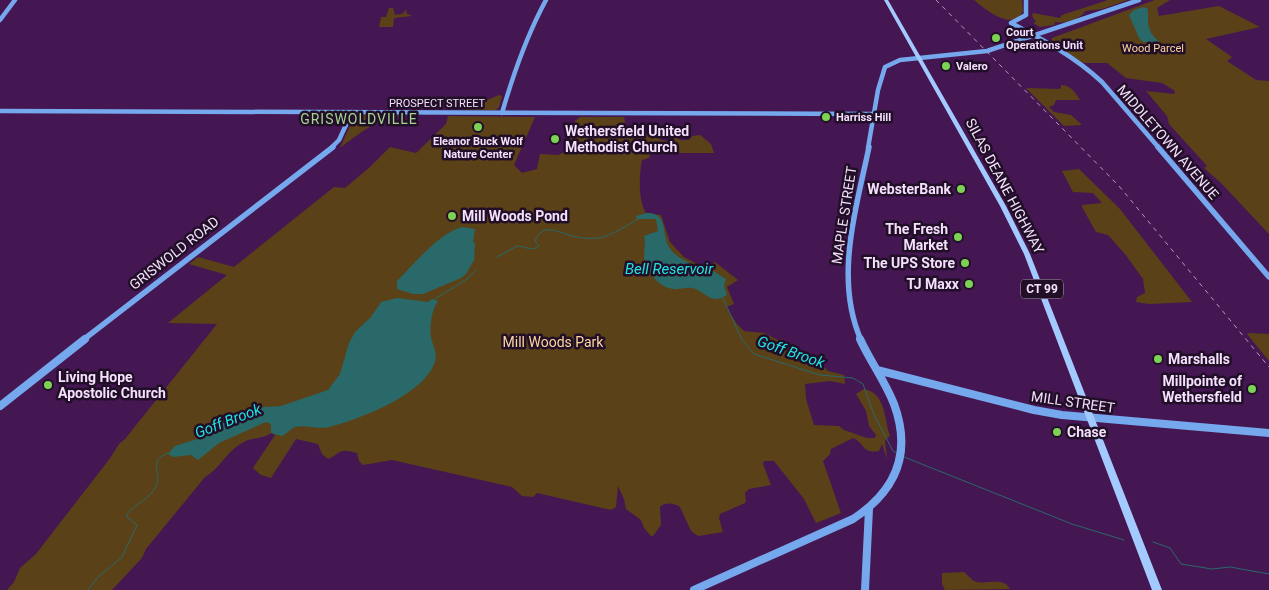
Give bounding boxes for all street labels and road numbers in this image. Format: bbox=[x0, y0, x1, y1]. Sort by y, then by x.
street label: MIDDLETOWN AVENUE bbox=[1114, 82, 1222, 202]
street label: PROSPECT STREET bbox=[389, 97, 486, 110]
street label: SILAS DEANE HIGHWAY bbox=[963, 116, 1048, 257]
street label: MAPLE STREET bbox=[828, 164, 860, 265]
street label: GRISWOLD ROAD bbox=[126, 213, 222, 293]
road number: CT 99 bbox=[1021, 280, 1063, 298]
street label: MILL STREET bbox=[1030, 388, 1116, 416]

